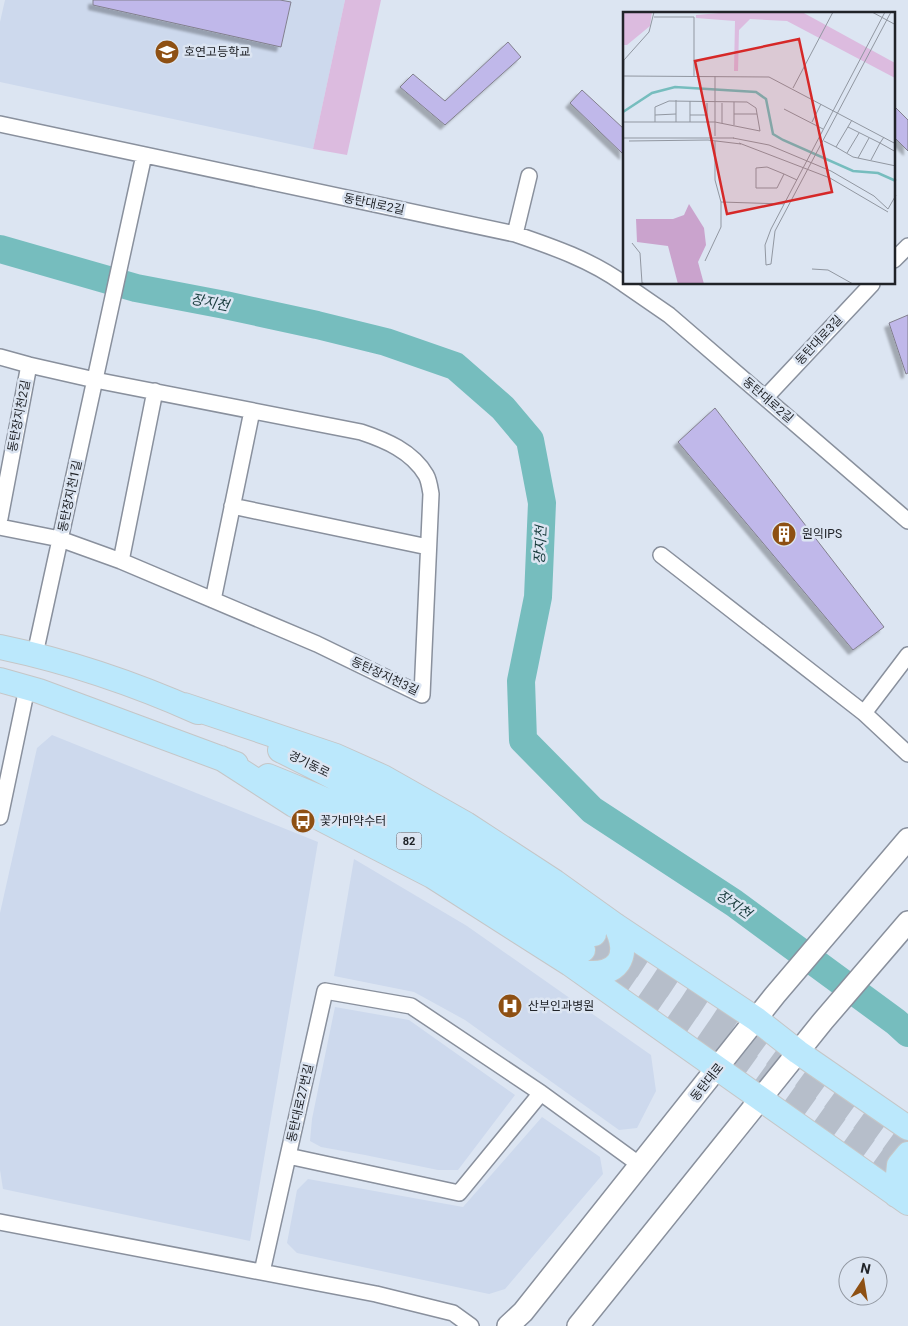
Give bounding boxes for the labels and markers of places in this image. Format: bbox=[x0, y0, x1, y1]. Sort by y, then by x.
school or university icon: 호연고등학교 bbox=[154, 39, 180, 65]
place label: 호연고등학교 bbox=[184, 45, 250, 59]
building icon: 원익IPS bbox=[771, 521, 797, 547]
place label: 원익IPS bbox=[802, 527, 842, 541]
bus stop icon: 꽃가마약수터 bbox=[290, 808, 316, 834]
place label: 꽃가마약수터 bbox=[320, 814, 386, 828]
hospital icon: 산부인과병원 bbox=[497, 993, 523, 1019]
place label: 산부인과병원 bbox=[528, 999, 594, 1013]

